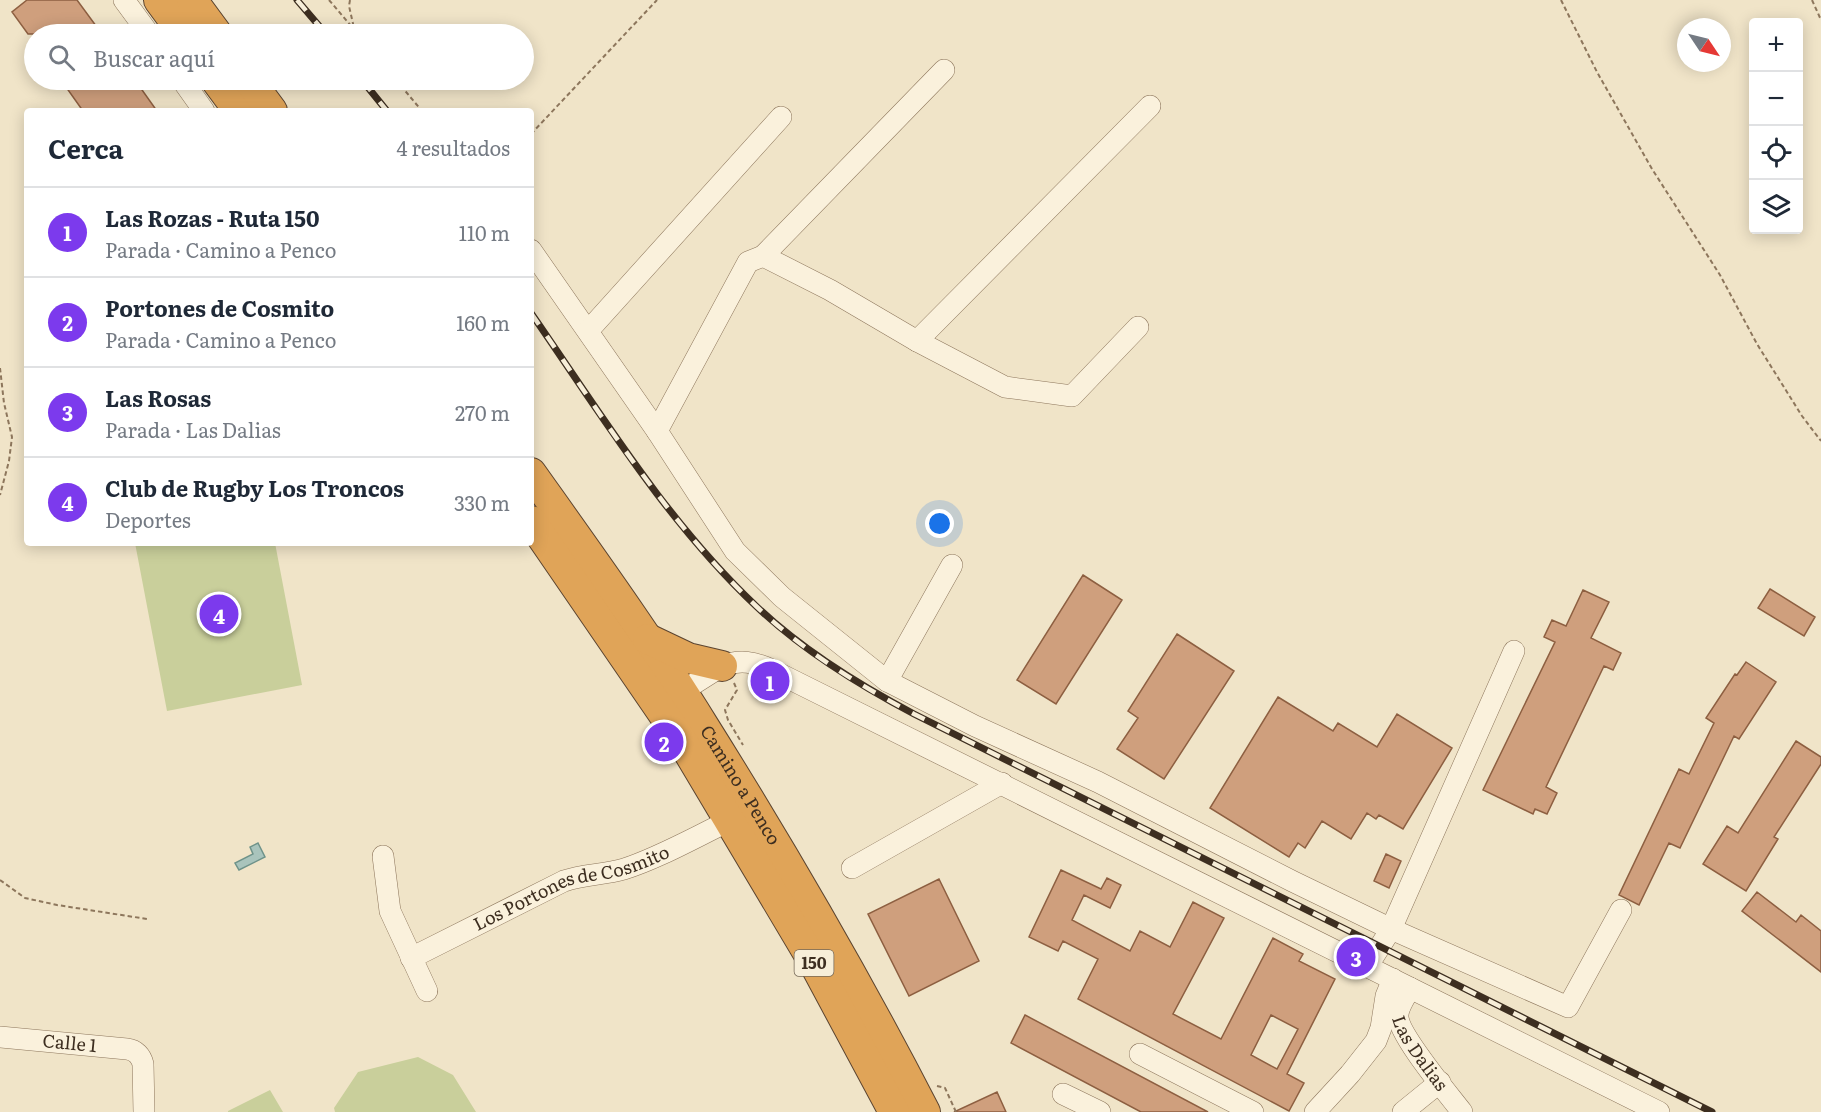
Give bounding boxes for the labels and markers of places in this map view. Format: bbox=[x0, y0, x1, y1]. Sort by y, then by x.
pin: 4 bbox=[200, 592, 238, 636]
pin: 1 bbox=[750, 658, 790, 704]
pin: 2 bbox=[644, 720, 684, 764]
pin: 3 bbox=[1336, 934, 1376, 980]

